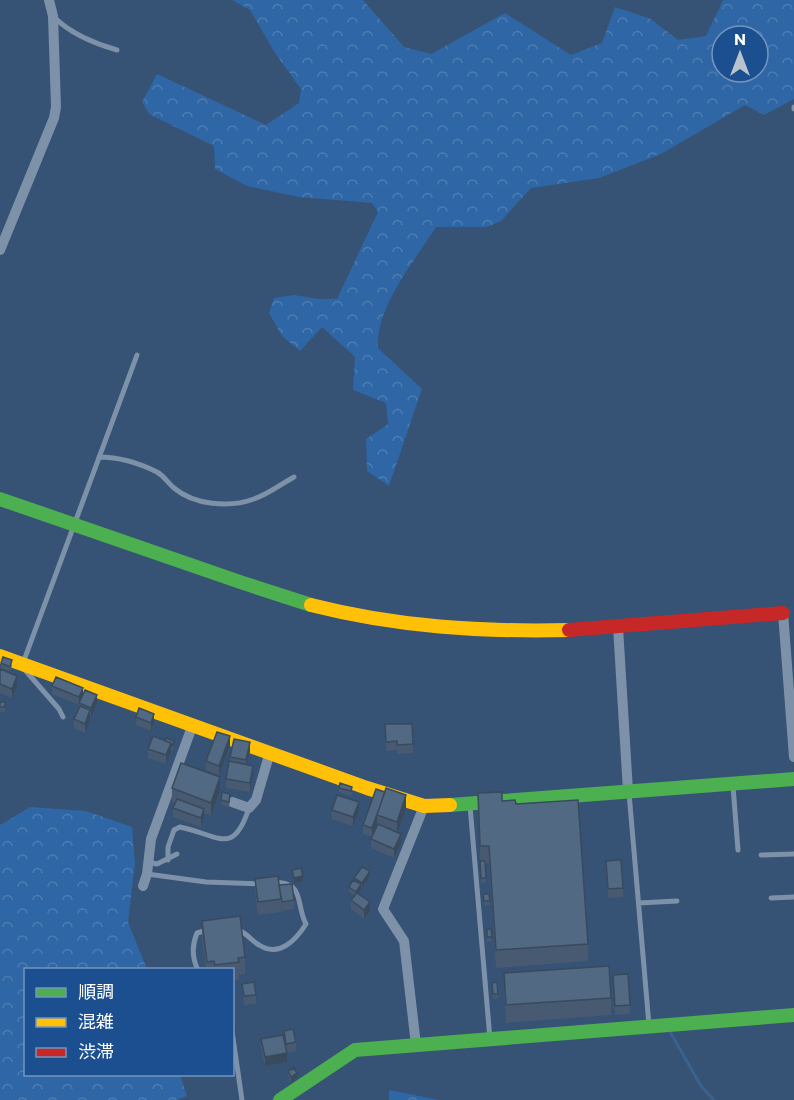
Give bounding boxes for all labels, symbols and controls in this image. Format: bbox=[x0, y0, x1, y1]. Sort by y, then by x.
north arrow bbox=[710, 24, 770, 84]
text: N bbox=[734, 29, 746, 48]
legend bbox=[24, 968, 234, 1076]
text: 順調 bbox=[78, 980, 114, 1002]
text: 混雑 bbox=[78, 1010, 114, 1032]
text: 渋滞 bbox=[78, 1040, 114, 1062]

